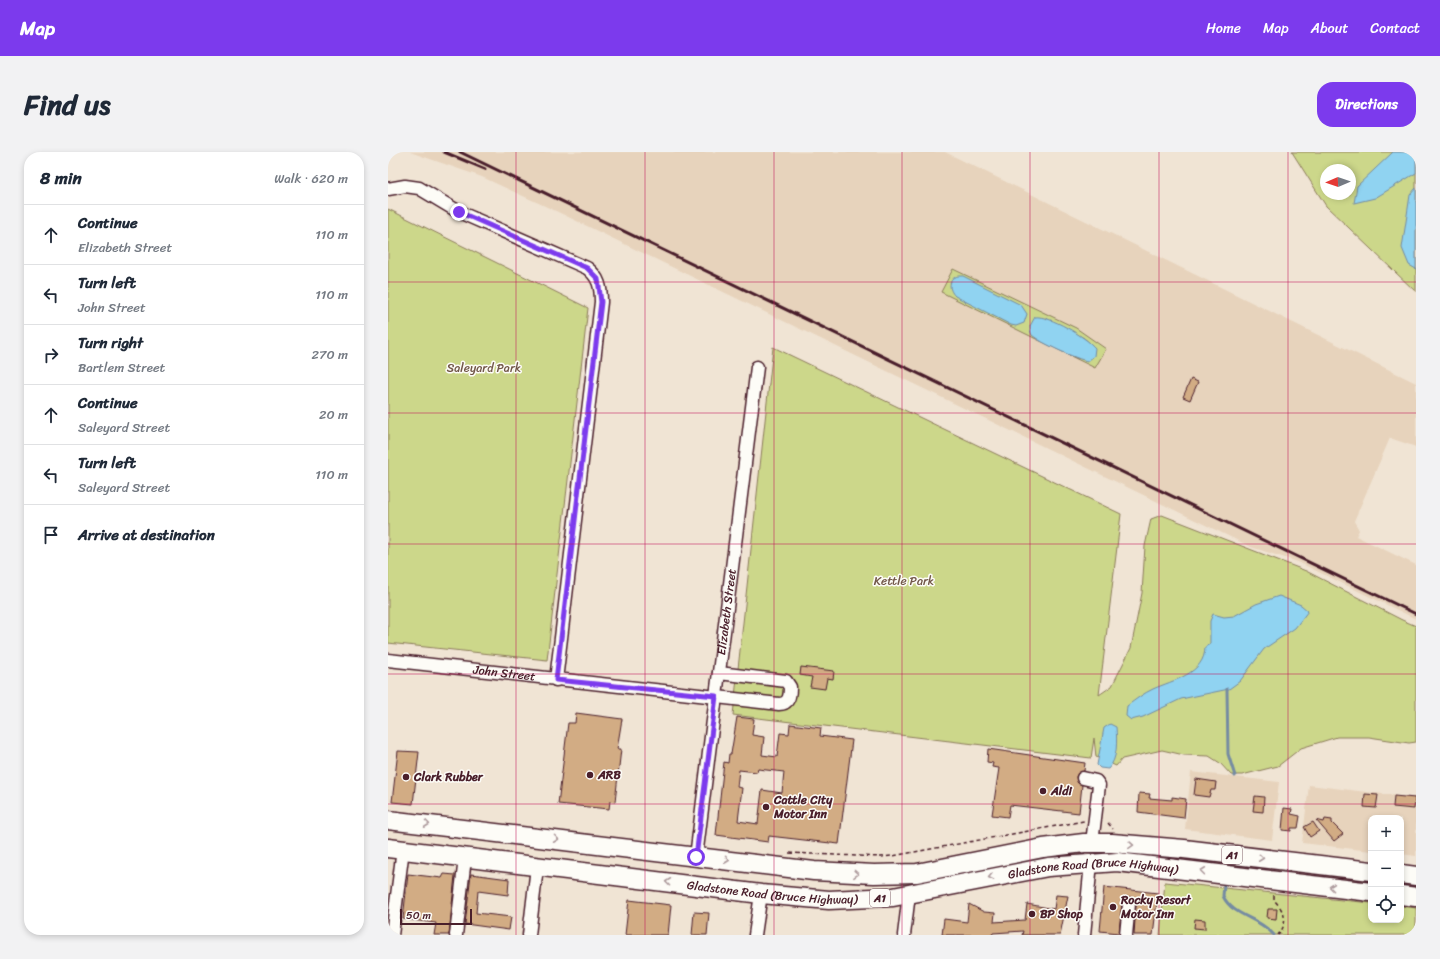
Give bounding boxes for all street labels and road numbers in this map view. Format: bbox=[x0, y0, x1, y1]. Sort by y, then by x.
street label: Elizabeth Street bbox=[710, 567, 743, 656]
street label: John Street bbox=[471, 659, 537, 688]
road number: A1 bbox=[1222, 846, 1242, 864]
street label: Gladstone Road (Bruce Highway) bbox=[1006, 851, 1180, 886]
street label: Gladstone Road (Bruce Highway) bbox=[686, 874, 859, 911]
road number: A1 bbox=[870, 889, 890, 907]

